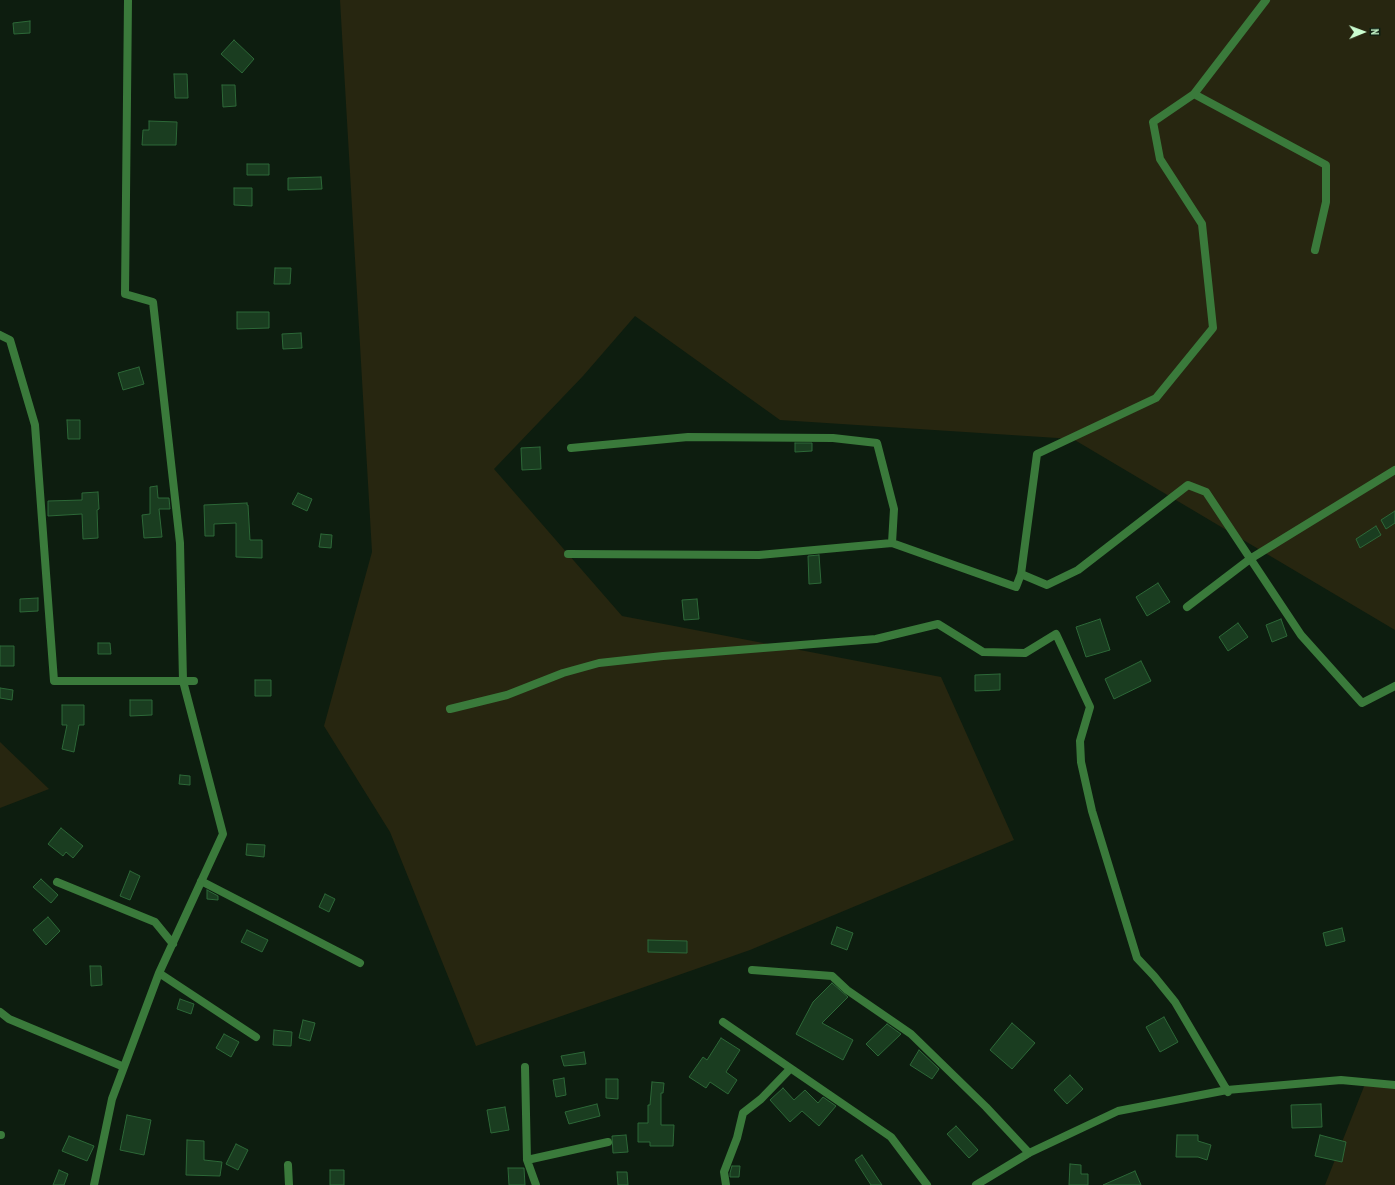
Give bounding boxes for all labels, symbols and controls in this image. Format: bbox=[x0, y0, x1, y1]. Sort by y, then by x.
north arrow bbox=[1343, 12, 1383, 52]
text: N bbox=[1368, 29, 1382, 35]

